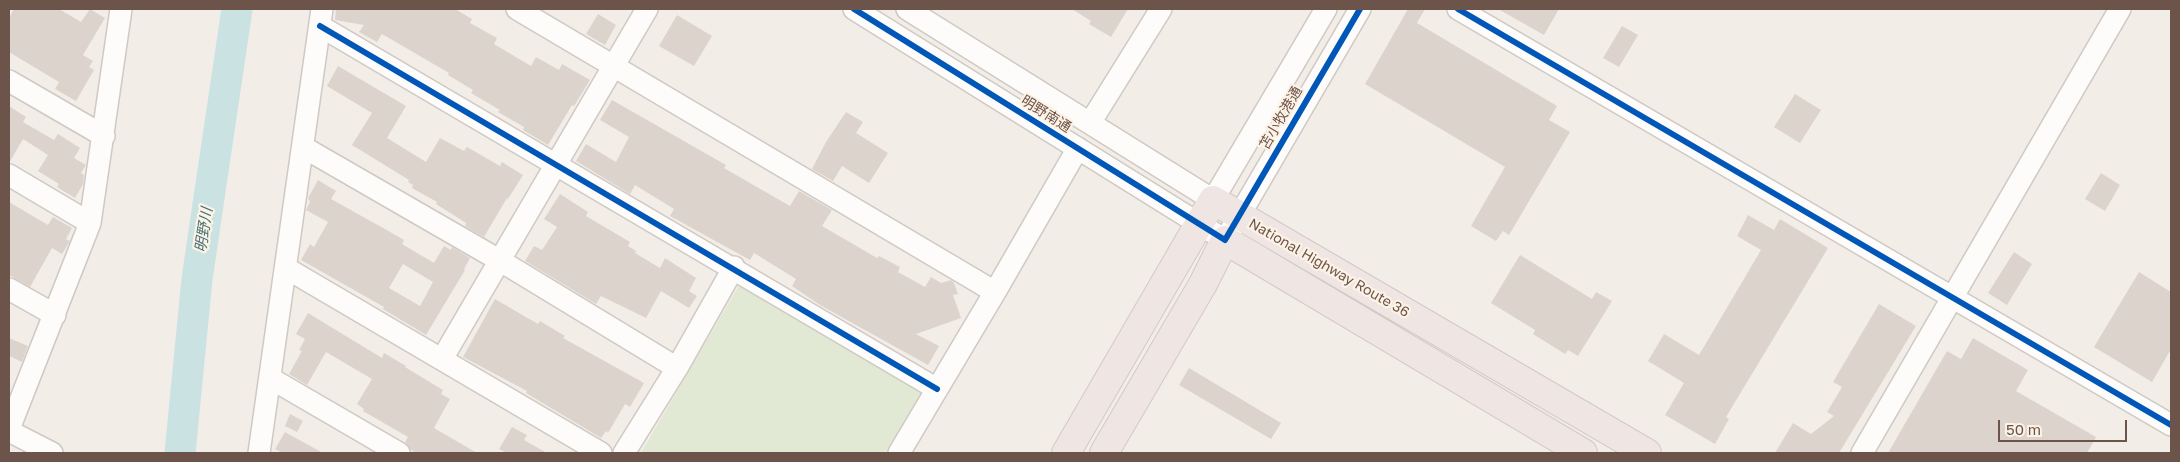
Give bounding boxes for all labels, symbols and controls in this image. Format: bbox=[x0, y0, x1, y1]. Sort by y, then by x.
street label: 苫小牧港通 bbox=[1256, 83, 1306, 153]
street label: 明野南通 bbox=[1018, 92, 1074, 136]
water label: 明野川 bbox=[192, 206, 216, 254]
street label: National Highway Route 36 bbox=[1246, 215, 1412, 321]
scale bar bbox=[2000, 410, 2129, 442]
text: 50 m bbox=[2006, 420, 2041, 438]

